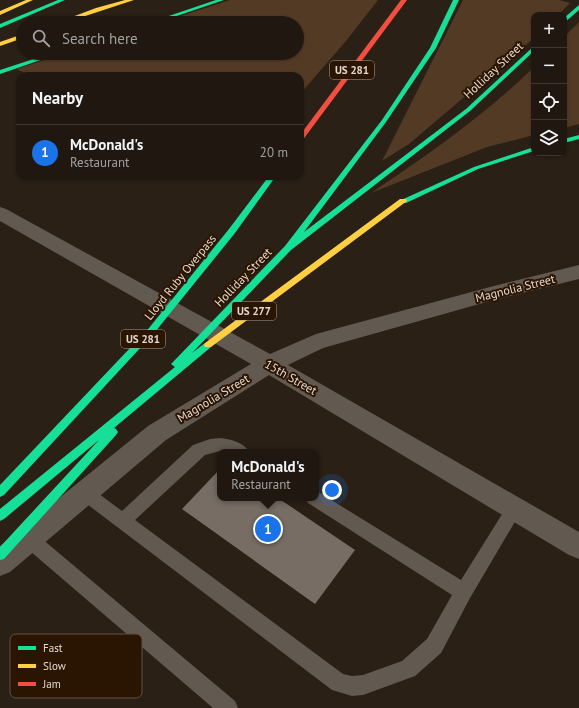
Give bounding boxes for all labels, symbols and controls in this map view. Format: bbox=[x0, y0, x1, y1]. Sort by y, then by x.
map controls bbox=[531, 12, 567, 156]
button: + bbox=[531, 12, 567, 48]
search box bbox=[16, 16, 304, 60]
icon: search bbox=[30, 27, 52, 49]
text: Search here bbox=[62, 29, 138, 48]
street label: Holliday Street bbox=[460, 39, 526, 101]
button: − bbox=[531, 48, 567, 84]
road number: US 281 bbox=[330, 61, 374, 79]
button: locate bbox=[531, 84, 567, 120]
text: Nearby bbox=[32, 87, 83, 109]
button: layers bbox=[531, 120, 567, 156]
text: McDonald's bbox=[70, 135, 143, 154]
text: 1 bbox=[41, 144, 49, 161]
text: 20 m bbox=[260, 144, 288, 161]
text: Restaurant bbox=[70, 154, 129, 171]
street label: Lloyd Ruby Overpass bbox=[141, 231, 219, 323]
street label: Holliday Street bbox=[211, 244, 275, 310]
street label: Magnolia Street bbox=[474, 271, 556, 305]
road number: US 277 bbox=[232, 302, 276, 320]
road number: US 281 bbox=[121, 330, 165, 348]
street label: 15th Street bbox=[262, 356, 320, 398]
street label: Magnolia Street bbox=[174, 371, 252, 425]
popup bbox=[217, 449, 319, 501]
text: McDonald's bbox=[231, 457, 305, 476]
text: Restaurant bbox=[231, 476, 291, 493]
your location bbox=[322, 480, 342, 500]
pin: 1 bbox=[255, 514, 281, 544]
legend bbox=[10, 634, 142, 698]
text: Fast bbox=[43, 641, 63, 655]
text: Slow bbox=[43, 659, 66, 673]
text: Jam bbox=[42, 677, 61, 691]

